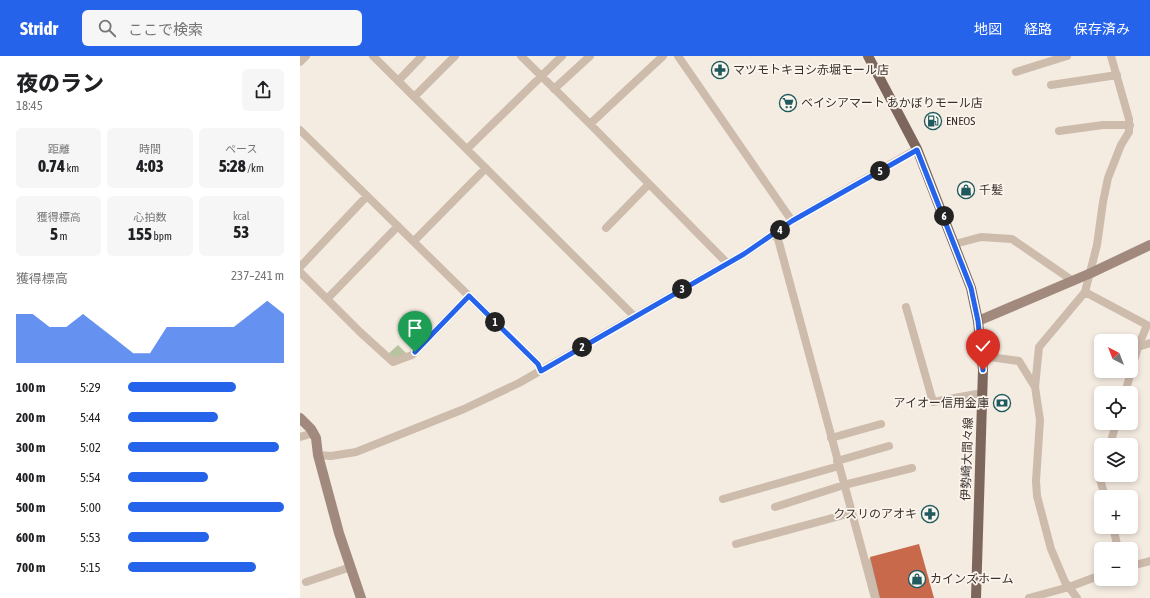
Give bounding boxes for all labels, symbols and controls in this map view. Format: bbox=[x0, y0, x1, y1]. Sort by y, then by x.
search box bbox=[82, 10, 362, 46]
text: Stridr bbox=[20, 17, 58, 39]
icon: search bbox=[96, 17, 118, 39]
text: ここで検索 bbox=[128, 21, 203, 38]
text: 地図 bbox=[974, 21, 1002, 37]
text: 経路 bbox=[1024, 21, 1052, 37]
text: 保存済み bbox=[1074, 21, 1130, 37]
pharmacy icon: マツモトキヨシ赤堀モール店 bbox=[710, 60, 730, 80]
place label: マツモトキヨシ赤堀モール店 bbox=[733, 63, 889, 77]
button: share bbox=[242, 69, 284, 111]
text: 夜のラン bbox=[16, 70, 104, 96]
supermarket icon: ベイシアマート あかぼりモール店 bbox=[778, 93, 798, 113]
place label: ベイシアマート あかぼりモール店 bbox=[801, 96, 983, 110]
text: 18:45 bbox=[16, 98, 43, 113]
fuel station icon: ENEOS bbox=[923, 111, 943, 131]
place label: ENEOS bbox=[946, 114, 975, 128]
text: 距離 bbox=[48, 143, 70, 155]
text: 時間 bbox=[139, 143, 161, 155]
text: ペース bbox=[225, 143, 258, 155]
text: 0.74 bbox=[38, 156, 65, 176]
text: 4:03 bbox=[136, 156, 164, 176]
text: 5:28 bbox=[219, 156, 246, 176]
pin: 5 bbox=[870, 161, 890, 181]
text: km bbox=[65, 162, 79, 174]
text: /km bbox=[246, 162, 264, 174]
text: 5 bbox=[877, 165, 883, 177]
shop icon: 千髪 bbox=[956, 180, 976, 200]
place label: 千髪 bbox=[979, 183, 1003, 197]
pin: 6 bbox=[934, 206, 954, 226]
text: kcal bbox=[233, 210, 250, 222]
text: 6 bbox=[941, 210, 947, 222]
text: 獲得標高 bbox=[37, 211, 81, 223]
text: 心拍数 bbox=[133, 211, 166, 223]
pin: 4 bbox=[770, 220, 790, 240]
text: 53 bbox=[233, 222, 249, 242]
text: 5 bbox=[50, 224, 58, 244]
text: 155 bbox=[128, 224, 152, 244]
text: 4 bbox=[777, 224, 783, 236]
text: m bbox=[58, 230, 67, 242]
text: bpm bbox=[152, 230, 172, 242]
text: 237–241 m bbox=[231, 268, 284, 283]
text: 獲得標高 bbox=[16, 271, 68, 286]
pin: 3 bbox=[672, 279, 692, 299]
text: 3 bbox=[679, 283, 685, 295]
pin bbox=[398, 311, 432, 352]
pin: 1 bbox=[485, 312, 505, 332]
text: 1 bbox=[492, 316, 498, 328]
icon: arrive bbox=[404, 317, 426, 339]
pin bbox=[966, 329, 1000, 370]
north arrow bbox=[1094, 334, 1138, 378]
map controls bbox=[1094, 334, 1138, 586]
icon: check bbox=[972, 335, 994, 357]
pin: 2 bbox=[572, 337, 592, 357]
text: 2 bbox=[579, 341, 585, 353]
text: 100 m bbox=[16, 380, 45, 395]
text: 5:29 bbox=[80, 380, 101, 395]
button: locate bbox=[1094, 386, 1138, 430]
bank icon: アイオー信用金庫 bbox=[992, 393, 1012, 413]
place label: アイオー信用金庫 bbox=[894, 396, 989, 410]
text: 200 m bbox=[16, 410, 45, 425]
text: 5:44 bbox=[80, 410, 101, 425]
street label: 伊勢崎大間々線 bbox=[959, 417, 975, 501]
button: layers bbox=[1094, 438, 1138, 482]
text: 300 m bbox=[16, 440, 45, 455]
text: 5:02 bbox=[80, 440, 101, 455]
text: 400 m bbox=[16, 470, 45, 485]
text: 5:54 bbox=[80, 470, 101, 485]
button: + bbox=[1094, 490, 1138, 534]
text: 500 m bbox=[16, 500, 45, 515]
text: 5:00 bbox=[80, 500, 101, 515]
pharmacy icon: クスリのアオキ bbox=[920, 504, 940, 524]
place label: クスリのアオキ bbox=[833, 507, 917, 521]
text: 600 m bbox=[16, 530, 45, 545]
text: 5:53 bbox=[80, 530, 101, 545]
button: − bbox=[1094, 542, 1138, 586]
text: 700 m bbox=[16, 560, 45, 575]
text: 5:15 bbox=[80, 560, 101, 575]
shop icon: カインズホーム bbox=[907, 569, 927, 589]
place label: カインズホーム bbox=[930, 572, 1013, 586]

